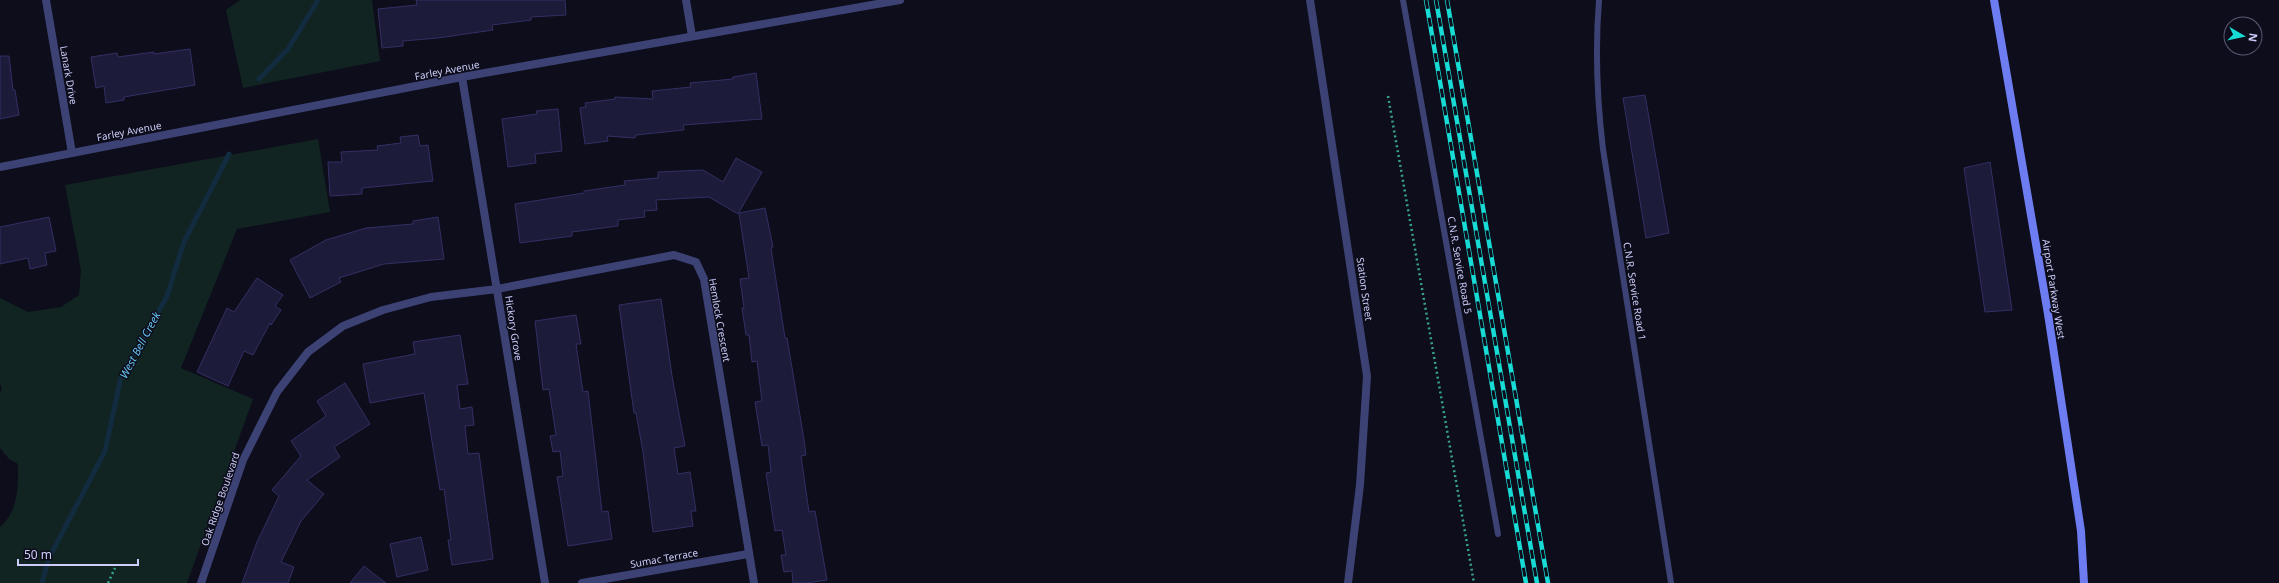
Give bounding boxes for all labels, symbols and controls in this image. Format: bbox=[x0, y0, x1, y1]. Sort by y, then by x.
north arrow bbox=[2223, 16, 2263, 56]
text: N bbox=[2245, 32, 2261, 43]
street label: Lanark Drive bbox=[57, 45, 81, 106]
street label: Farley Avenue bbox=[413, 57, 481, 83]
street label: Farley Avenue bbox=[95, 118, 163, 144]
street label: C.N.R. Service Road 5 bbox=[1445, 215, 1476, 315]
street label: Airport Parkway West bbox=[2039, 238, 2069, 340]
street label: C.N.R. Service Road 1 bbox=[1620, 241, 1650, 341]
street label: Station Street bbox=[1354, 257, 1376, 322]
street label: Hemlock Crescent bbox=[706, 277, 734, 363]
street label: Hickory Grove bbox=[502, 294, 526, 362]
water label: West Bell Creek bbox=[116, 308, 164, 381]
street label: Oak Ridge Boulevard bbox=[197, 450, 243, 548]
scale bar bbox=[18, 541, 138, 567]
street label: Sumac Terrace bbox=[629, 545, 699, 571]
text: 50 m bbox=[24, 546, 52, 563]

